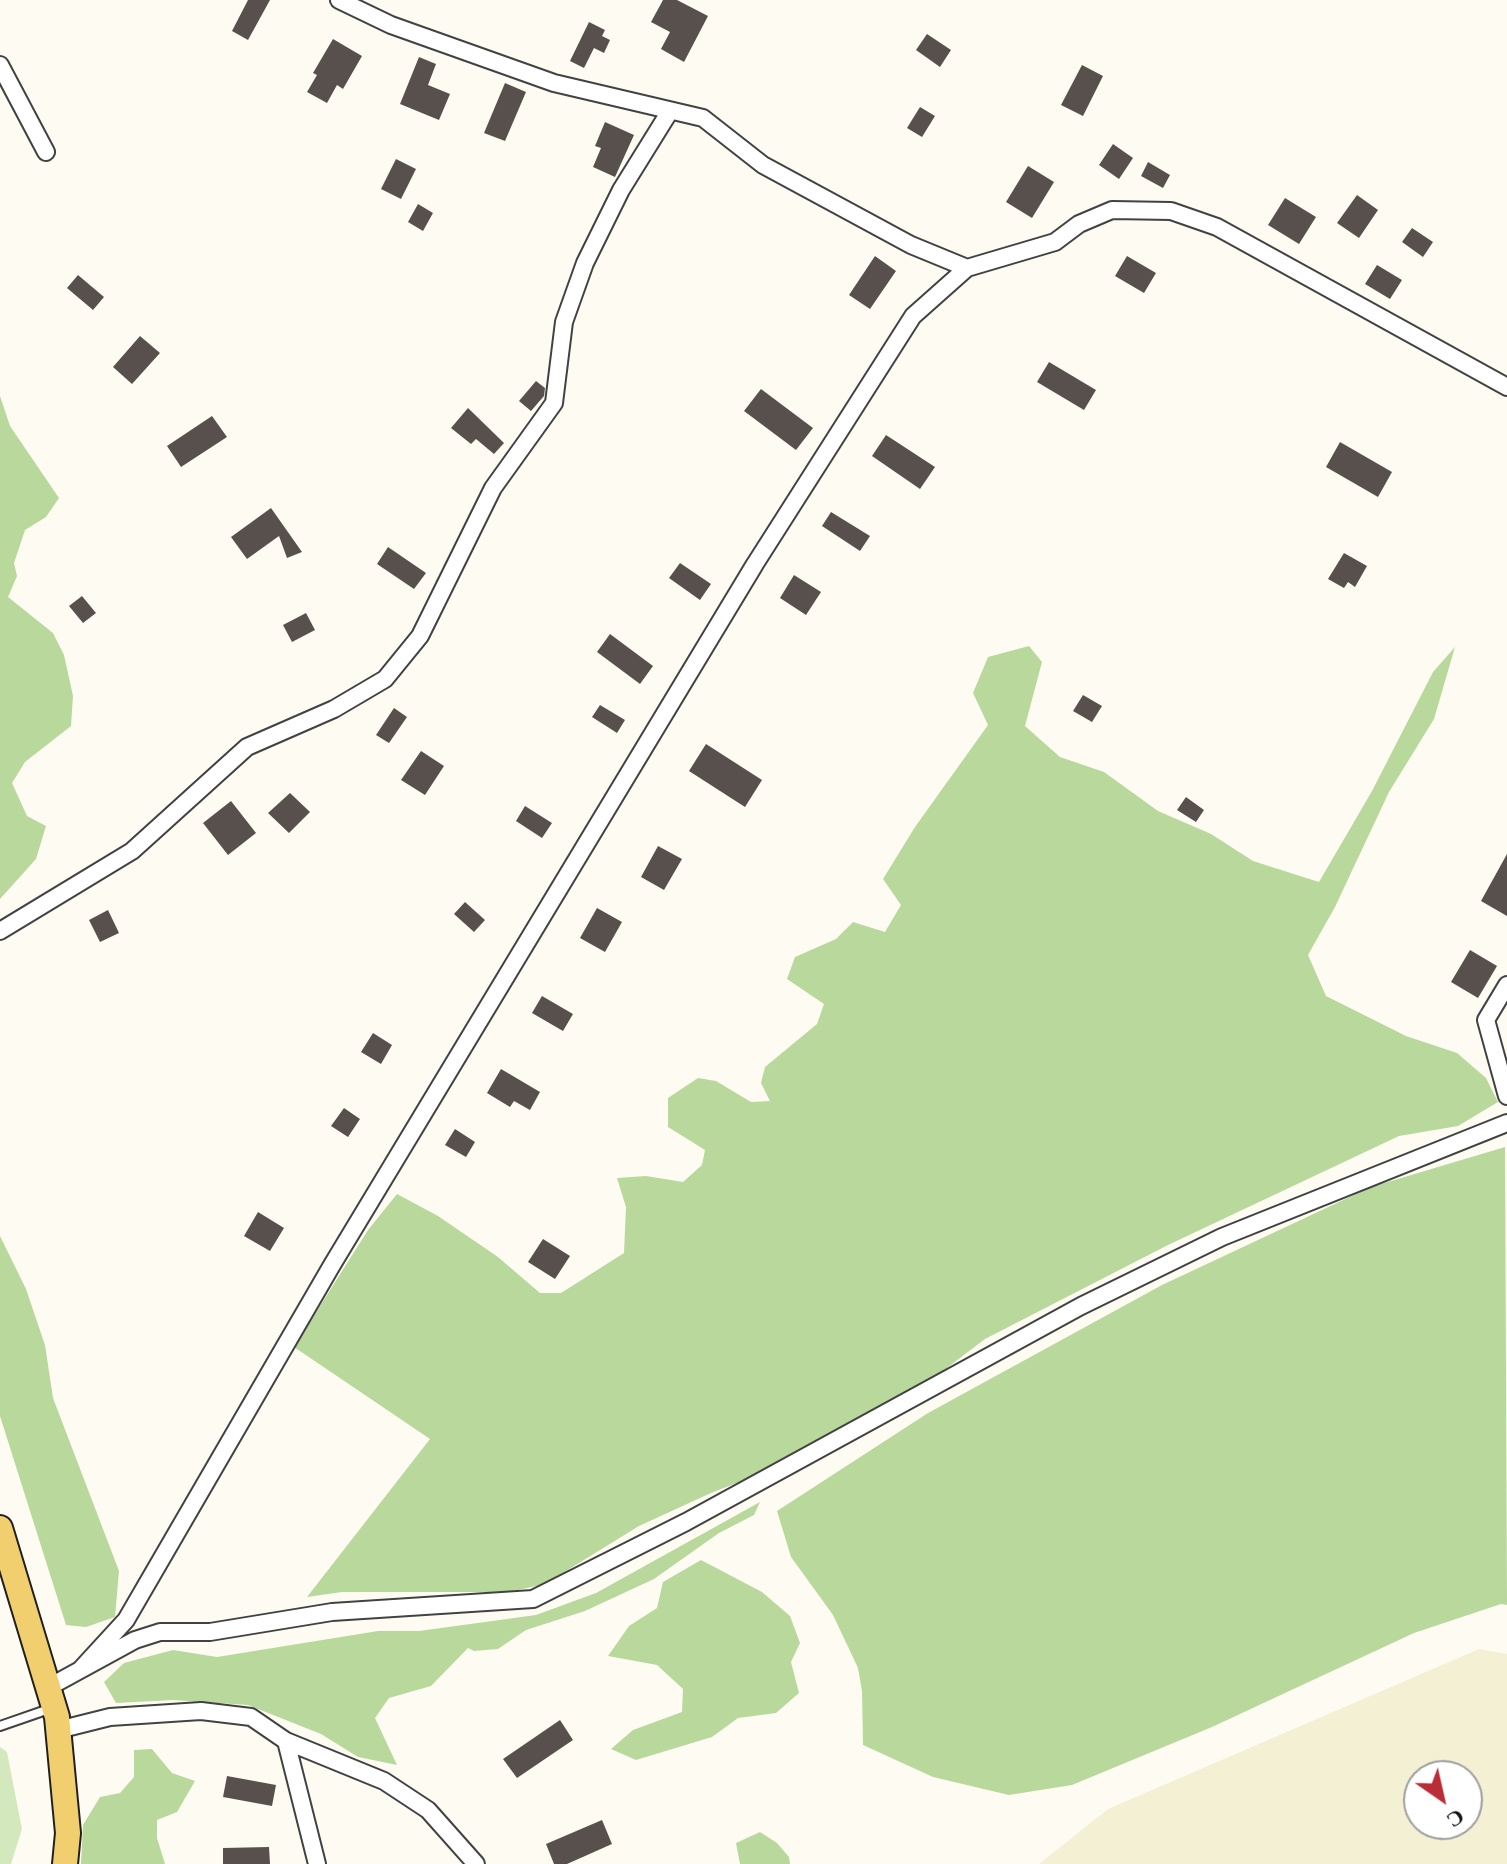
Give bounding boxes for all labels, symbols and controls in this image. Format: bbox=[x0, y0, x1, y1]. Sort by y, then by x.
north arrow bbox=[1403, 1760, 1483, 1840]
text: С bbox=[1442, 1804, 1469, 1833]

